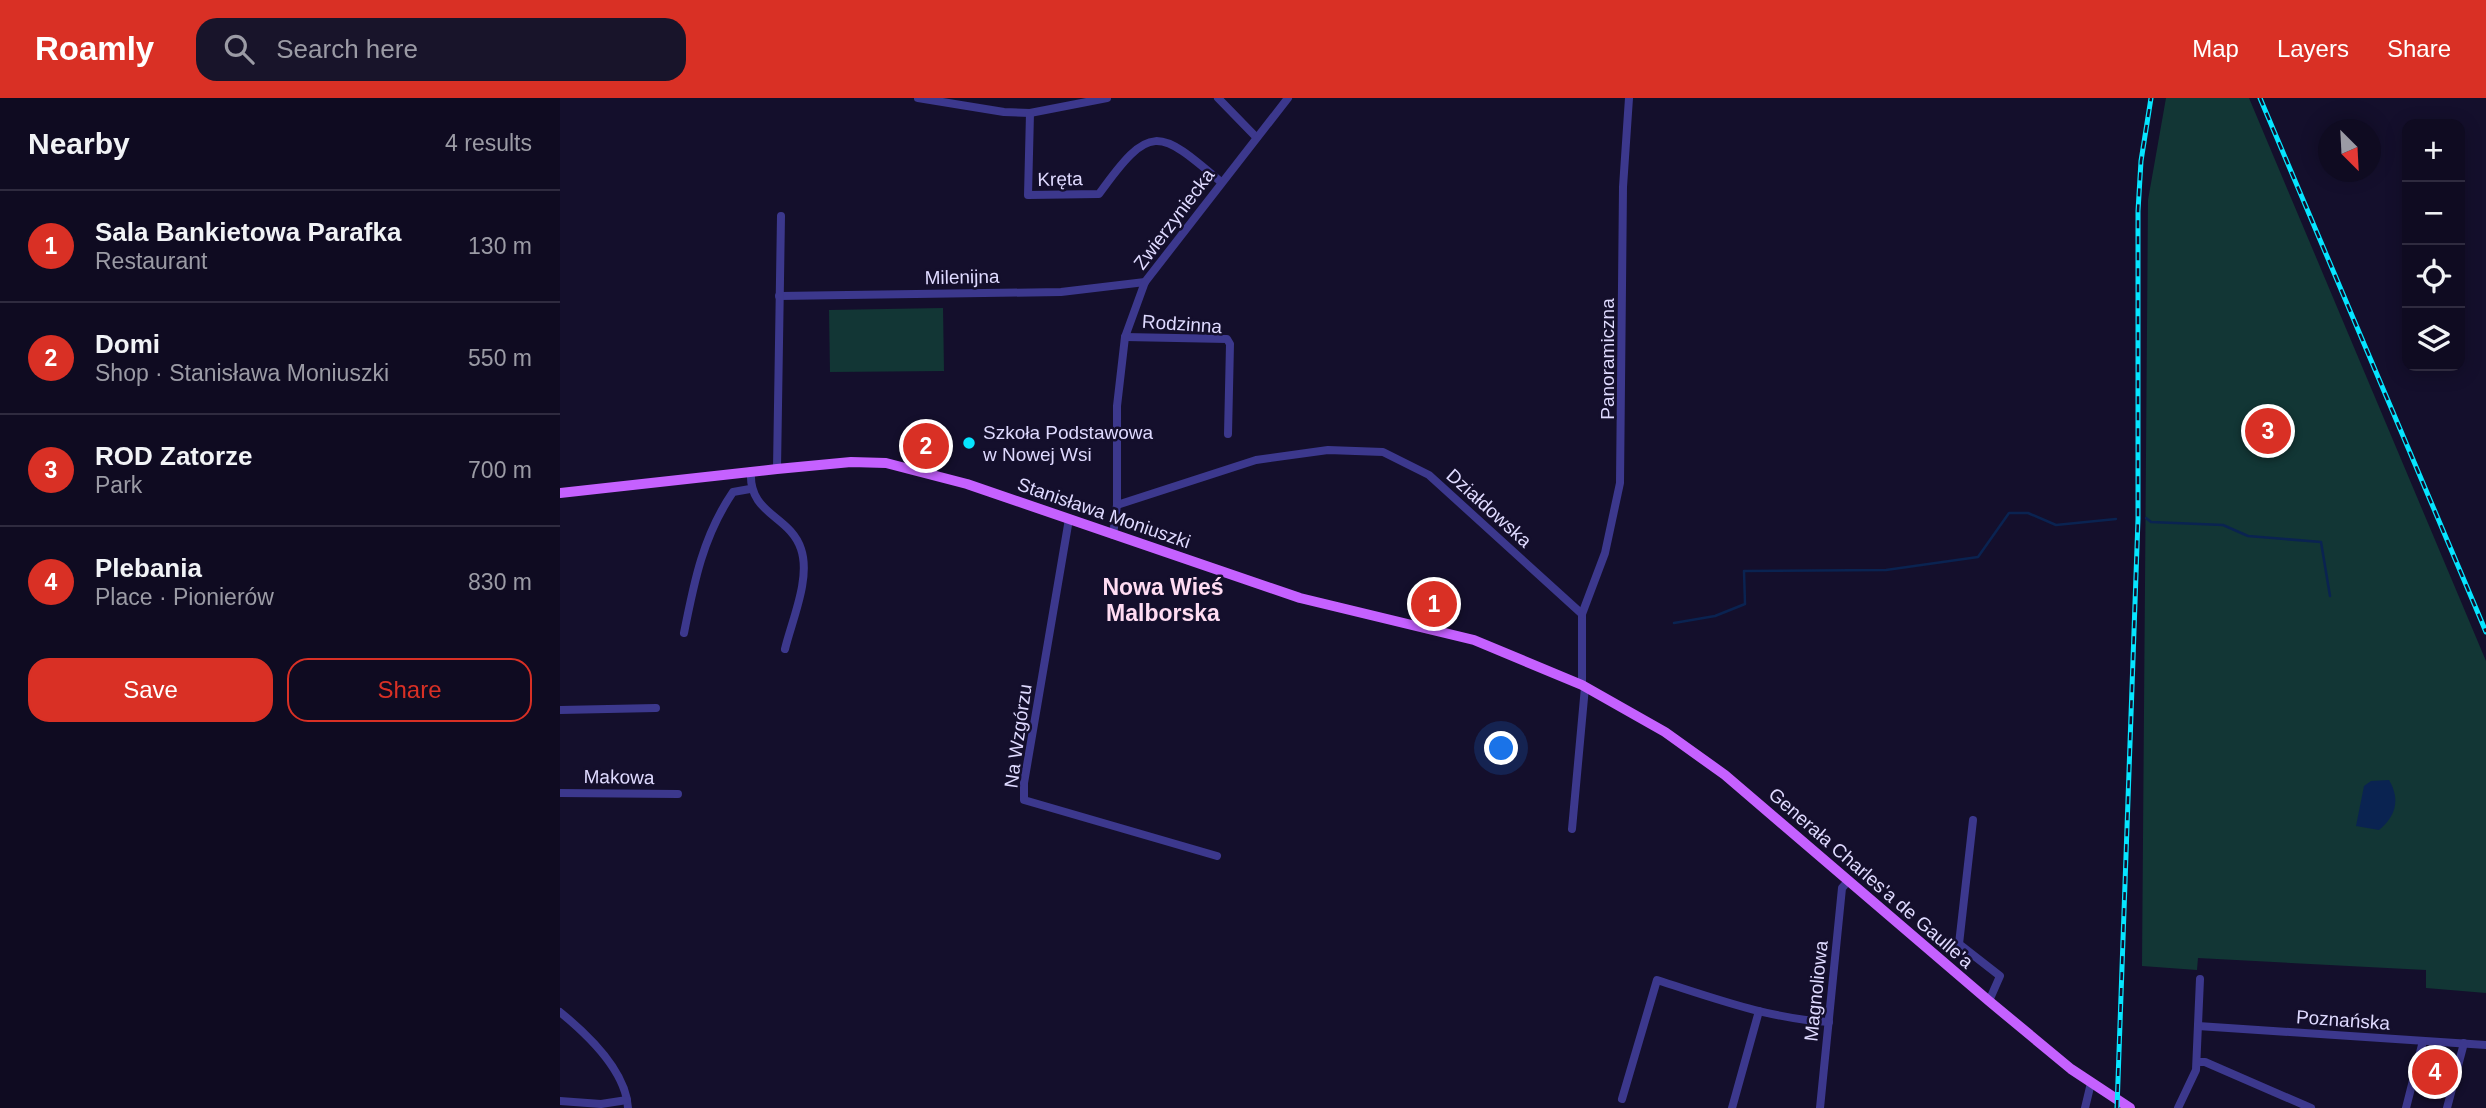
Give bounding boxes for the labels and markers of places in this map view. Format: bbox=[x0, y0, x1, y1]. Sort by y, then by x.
pin: 3 bbox=[2245, 405, 2291, 457]
pin: 2 bbox=[903, 420, 949, 472]
place label: Szkoła Podstawowa w Nowej Wsi bbox=[982, 422, 1153, 465]
marker: Szkoła Podstawowa w Nowej Wsi bbox=[961, 435, 977, 451]
pin: 1 bbox=[1411, 578, 1457, 630]
pin: 4 bbox=[2412, 1046, 2458, 1098]

